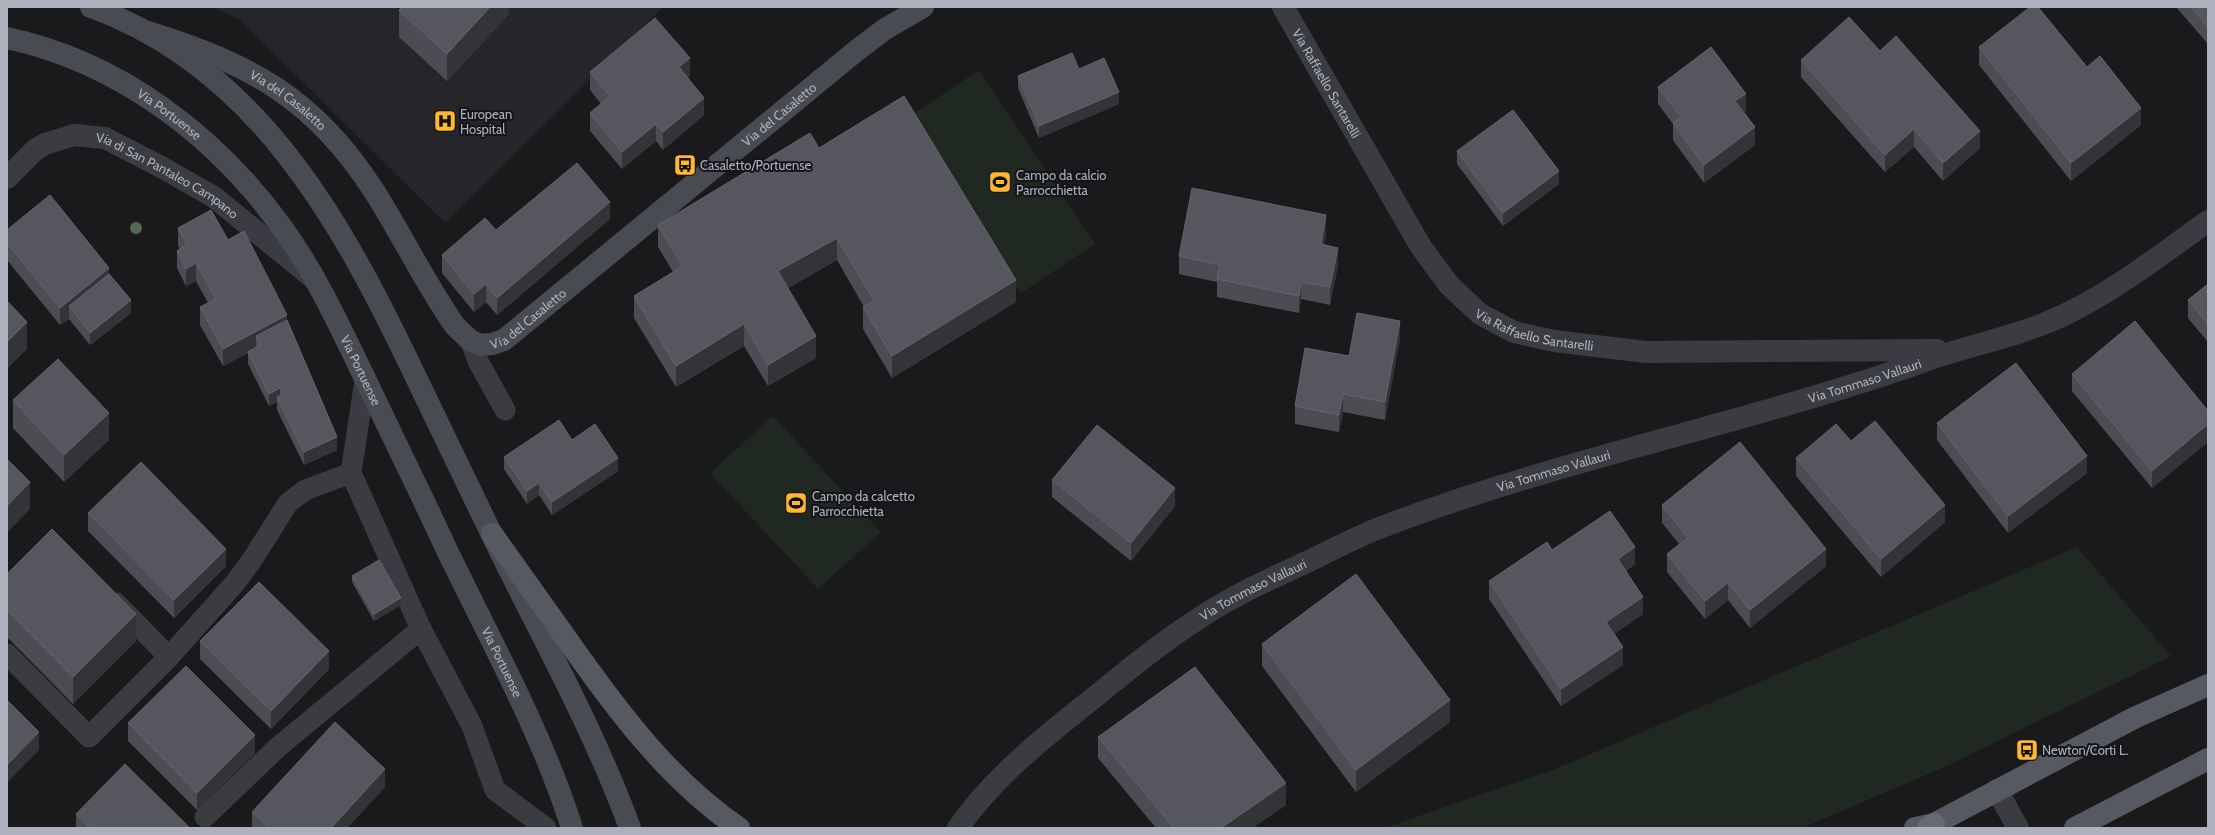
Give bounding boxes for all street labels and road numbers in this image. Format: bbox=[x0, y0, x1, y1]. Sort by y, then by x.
street label: Via Raffaello Santarelli bbox=[1289, 26, 1365, 141]
street label: Via del Casaletto bbox=[247, 66, 330, 133]
street label: Via del Casaletto bbox=[738, 79, 819, 150]
street label: Via Portuense bbox=[134, 85, 205, 143]
street label: Via di San Pantaleo Campano bbox=[95, 129, 242, 222]
street label: Via del Casaletto bbox=[488, 285, 569, 352]
street label: Via Raffaello Santarelli bbox=[1473, 305, 1594, 354]
street label: Via Portuense bbox=[337, 333, 385, 408]
street label: Via Tommaso Vallauri bbox=[1806, 355, 1923, 406]
street label: Via Tommaso Vallauri bbox=[1495, 446, 1612, 495]
street label: Via Tommaso Vallauri bbox=[1197, 555, 1309, 624]
street label: Via Portuense bbox=[478, 624, 526, 700]

